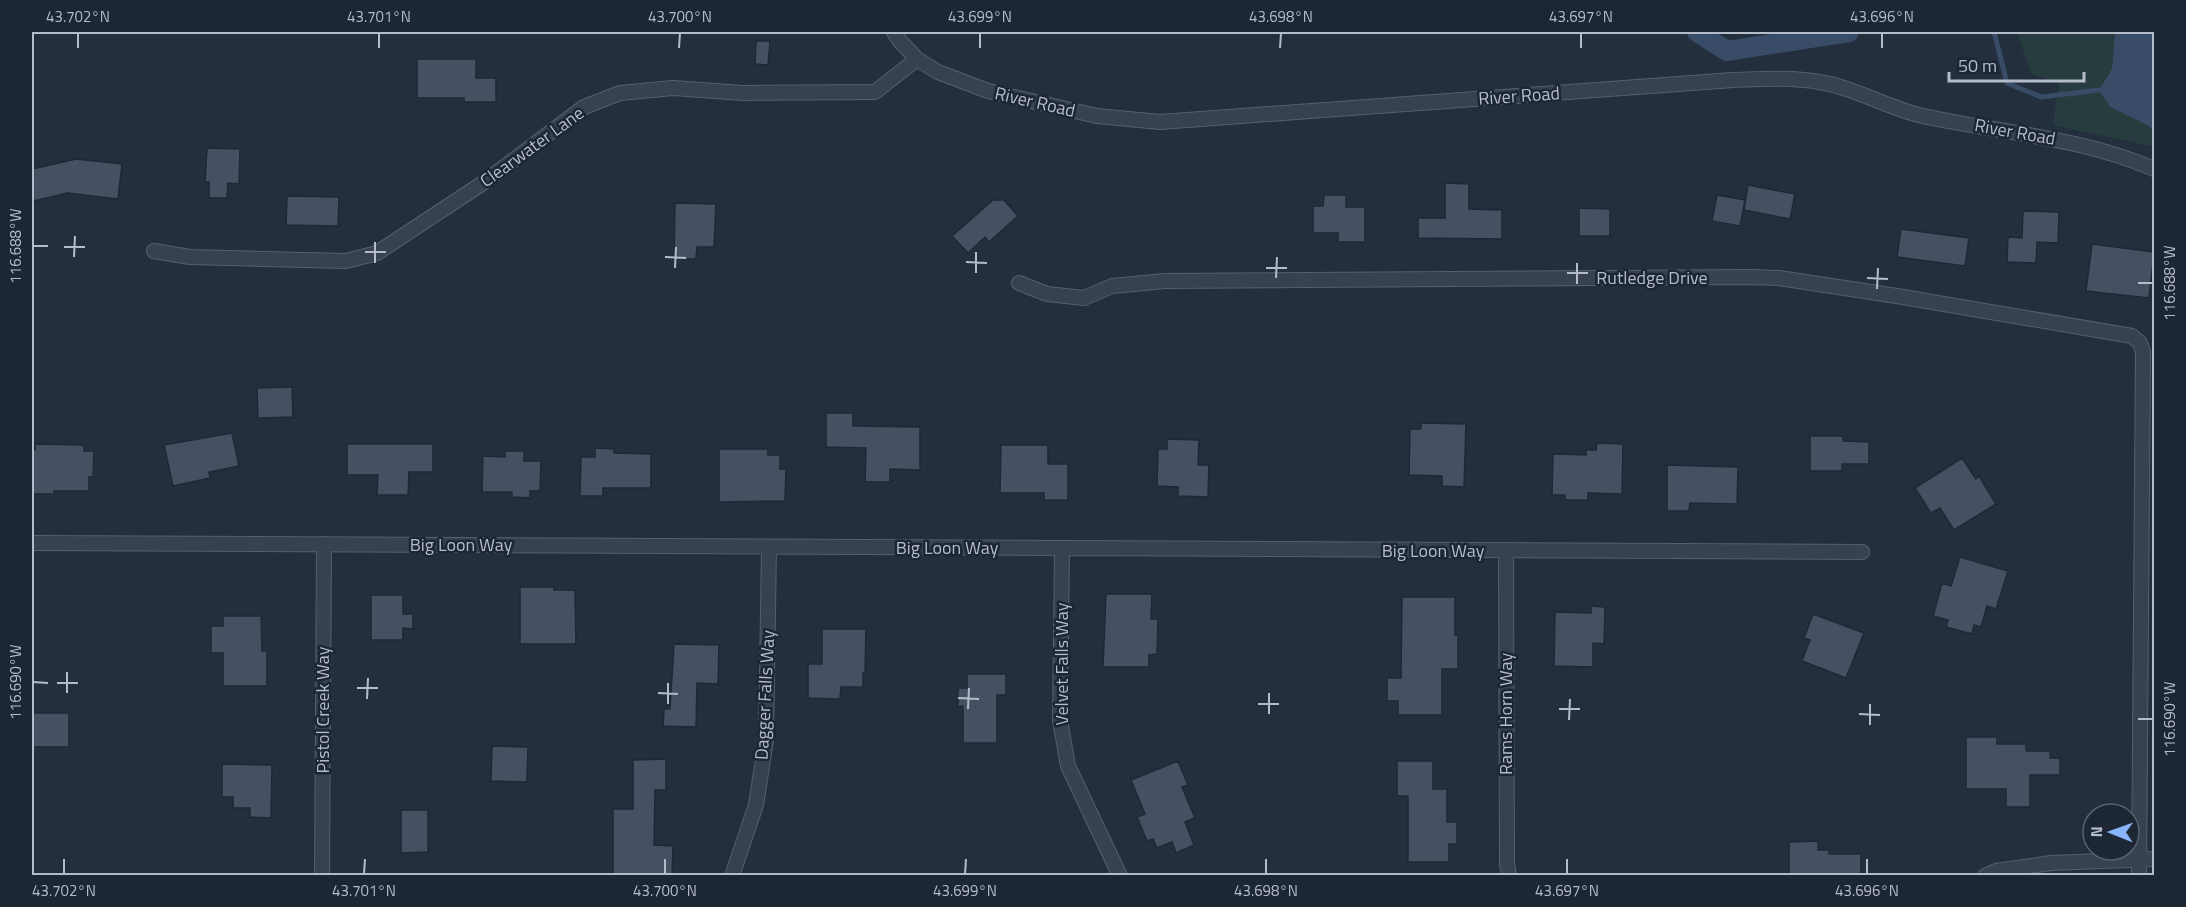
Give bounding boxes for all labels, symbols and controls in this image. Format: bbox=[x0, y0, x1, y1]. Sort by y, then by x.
text: 43.702°N bbox=[46, 5, 110, 28]
text: 43.701°N bbox=[347, 5, 411, 28]
text: 43.700°N bbox=[648, 5, 712, 28]
text: 43.699°N bbox=[948, 5, 1012, 28]
text: 43.698°N bbox=[1249, 5, 1313, 28]
text: 43.697°N bbox=[1549, 5, 1613, 28]
text: 43.696°N bbox=[1850, 5, 1914, 28]
scale bar bbox=[1949, 45, 2084, 83]
text: 50 m bbox=[1958, 52, 1997, 79]
street label: River Road bbox=[992, 79, 1078, 124]
street label: River Road bbox=[1477, 79, 1561, 112]
street label: Clearwater Lane bbox=[474, 100, 589, 194]
street label: River Road bbox=[1972, 111, 2058, 152]
text: 116.688°W bbox=[4, 208, 27, 284]
text: 116.688°W bbox=[2158, 245, 2181, 321]
street label: Rutledge Drive bbox=[1596, 264, 1708, 291]
street label: Big Loon Way bbox=[410, 531, 513, 558]
street label: Big Loon Way bbox=[896, 534, 999, 561]
street label: Big Loon Way bbox=[1382, 537, 1485, 564]
street label: Velvet Falls Way bbox=[1048, 602, 1075, 725]
street label: Dagger Falls Way bbox=[748, 629, 781, 761]
text: 116.690°W bbox=[4, 644, 27, 720]
street label: Pistol Creek Way bbox=[309, 646, 336, 773]
street label: Rams Horn Way bbox=[1492, 653, 1519, 775]
text: 116.690°W bbox=[2158, 681, 2181, 757]
north arrow bbox=[2081, 802, 2141, 862]
text: N bbox=[2084, 826, 2108, 837]
text: 43.702°N bbox=[32, 879, 96, 902]
text: 43.701°N bbox=[332, 879, 396, 902]
text: 43.700°N bbox=[633, 879, 697, 902]
text: 43.699°N bbox=[933, 879, 997, 902]
text: 43.698°N bbox=[1234, 879, 1298, 902]
text: 43.697°N bbox=[1535, 879, 1599, 902]
text: 43.696°N bbox=[1835, 879, 1899, 902]

